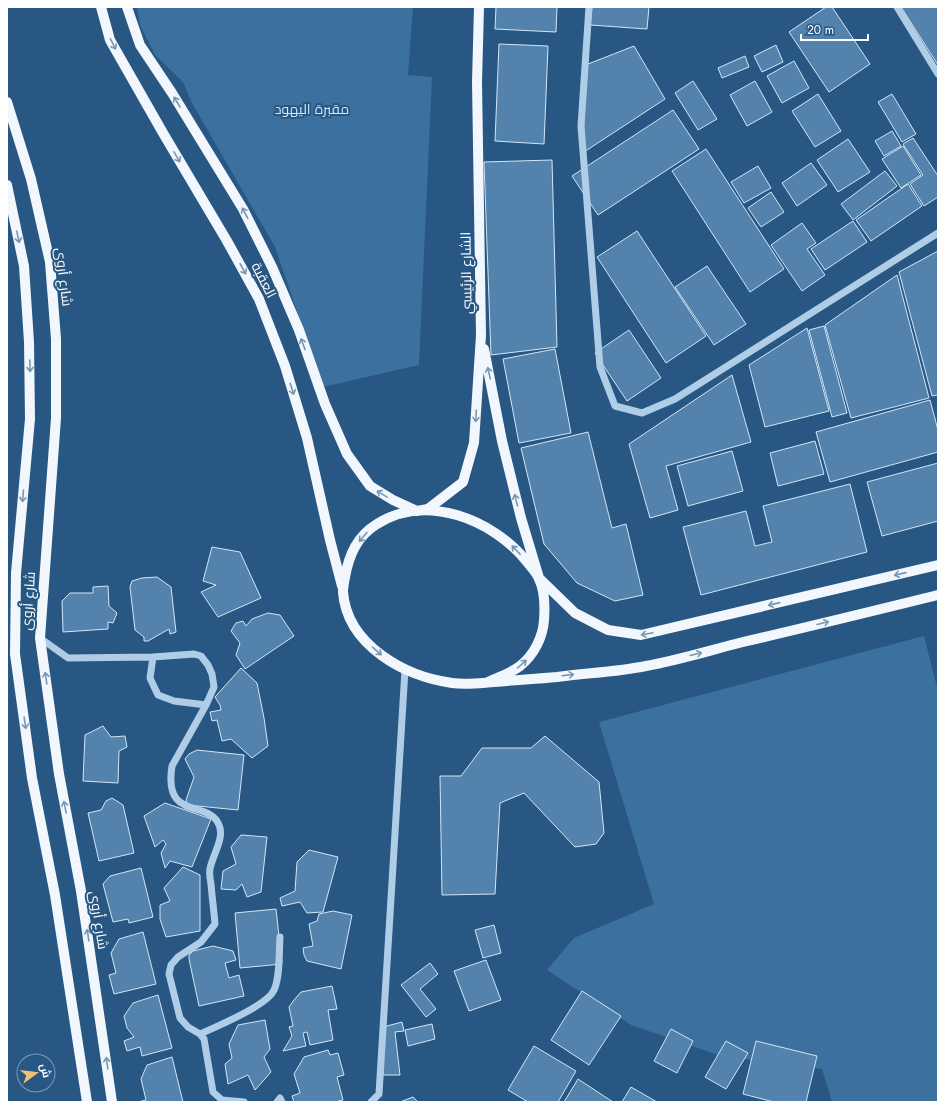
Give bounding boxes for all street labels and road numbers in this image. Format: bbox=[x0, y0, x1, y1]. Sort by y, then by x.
street label: الشارع الرئيسي bbox=[455, 232, 478, 314]
street label: شارع أروى bbox=[50, 247, 78, 307]
street label: العقبة bbox=[247, 259, 281, 301]
street label: شارع أروى bbox=[16, 571, 40, 631]
street label: شارع أروى bbox=[85, 889, 113, 951]

